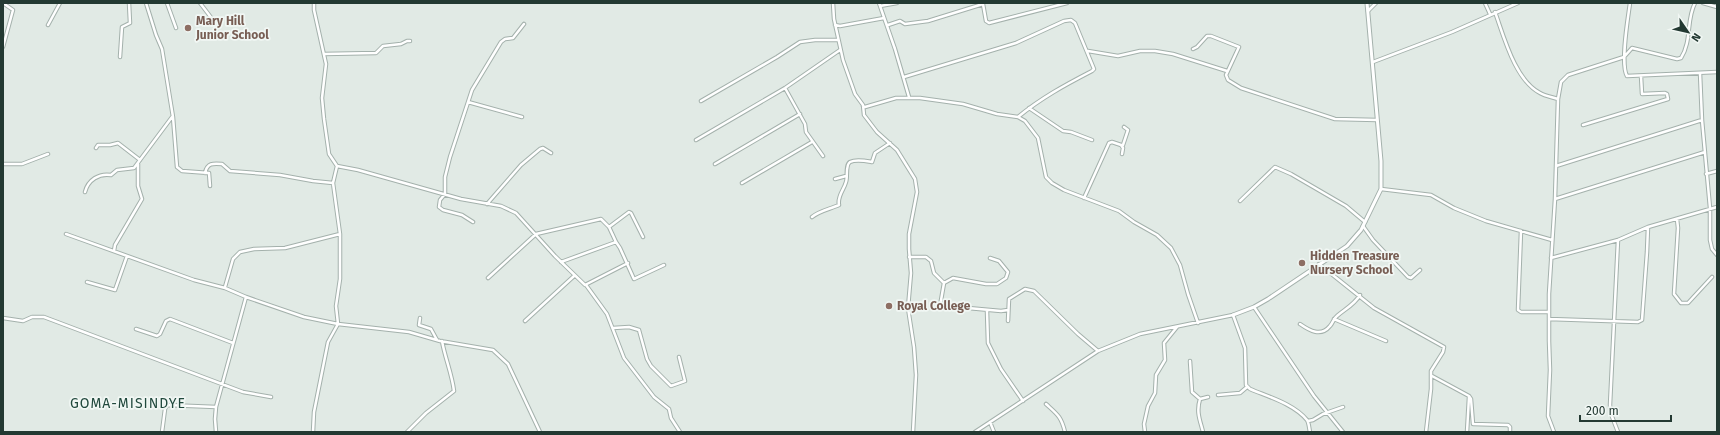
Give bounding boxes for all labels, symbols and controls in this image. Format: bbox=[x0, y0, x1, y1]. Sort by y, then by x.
north arrow bbox=[1668, 12, 1708, 52]
place label: Mary Hill Junior School bbox=[195, 14, 269, 42]
marker: Mary Hill Junior School bbox=[183, 23, 193, 33]
text: N bbox=[1688, 31, 1703, 44]
place label: Hidden Treasure Nursery School bbox=[1310, 249, 1400, 277]
marker: Hidden Treasure Nursery School bbox=[1297, 258, 1307, 268]
place label: Royal College bbox=[897, 299, 971, 313]
marker: Royal College bbox=[884, 301, 894, 311]
district label: GOMA-MISINDYE bbox=[70, 395, 186, 412]
scale bar bbox=[1580, 397, 1671, 423]
text: 200 m bbox=[1586, 404, 1619, 418]

